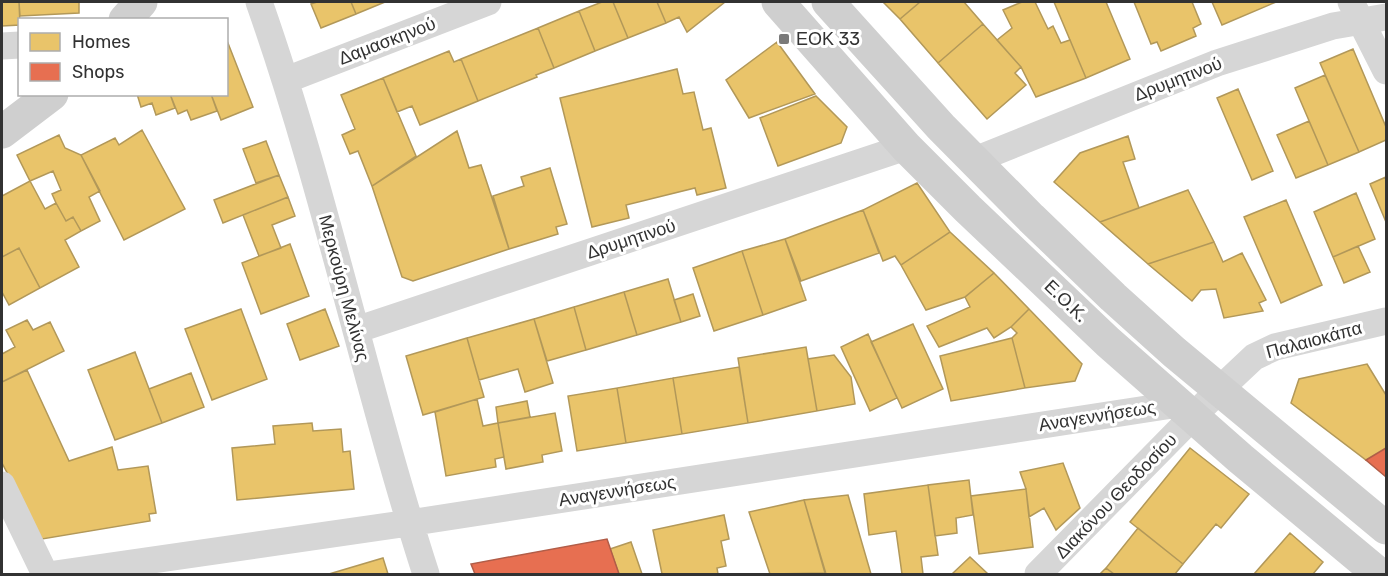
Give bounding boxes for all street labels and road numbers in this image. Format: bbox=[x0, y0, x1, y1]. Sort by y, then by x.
street label: Δαμασκηνού bbox=[335, 12, 439, 70]
street label: Δρυμητινού bbox=[1131, 52, 1225, 106]
street label: Μερκούρη Μελίνας bbox=[314, 212, 374, 364]
street label: Δρυμητινού bbox=[584, 214, 678, 264]
street label: Ε.Ο.Κ. bbox=[1040, 275, 1092, 327]
street label: Παλαιοκάπα bbox=[1264, 317, 1364, 363]
street label: Αναγεννήσεως bbox=[1037, 396, 1157, 436]
street label: Διακόνου Θεοδοσίου bbox=[1051, 429, 1181, 563]
street label: Αναγεννήσεως bbox=[557, 471, 677, 511]

